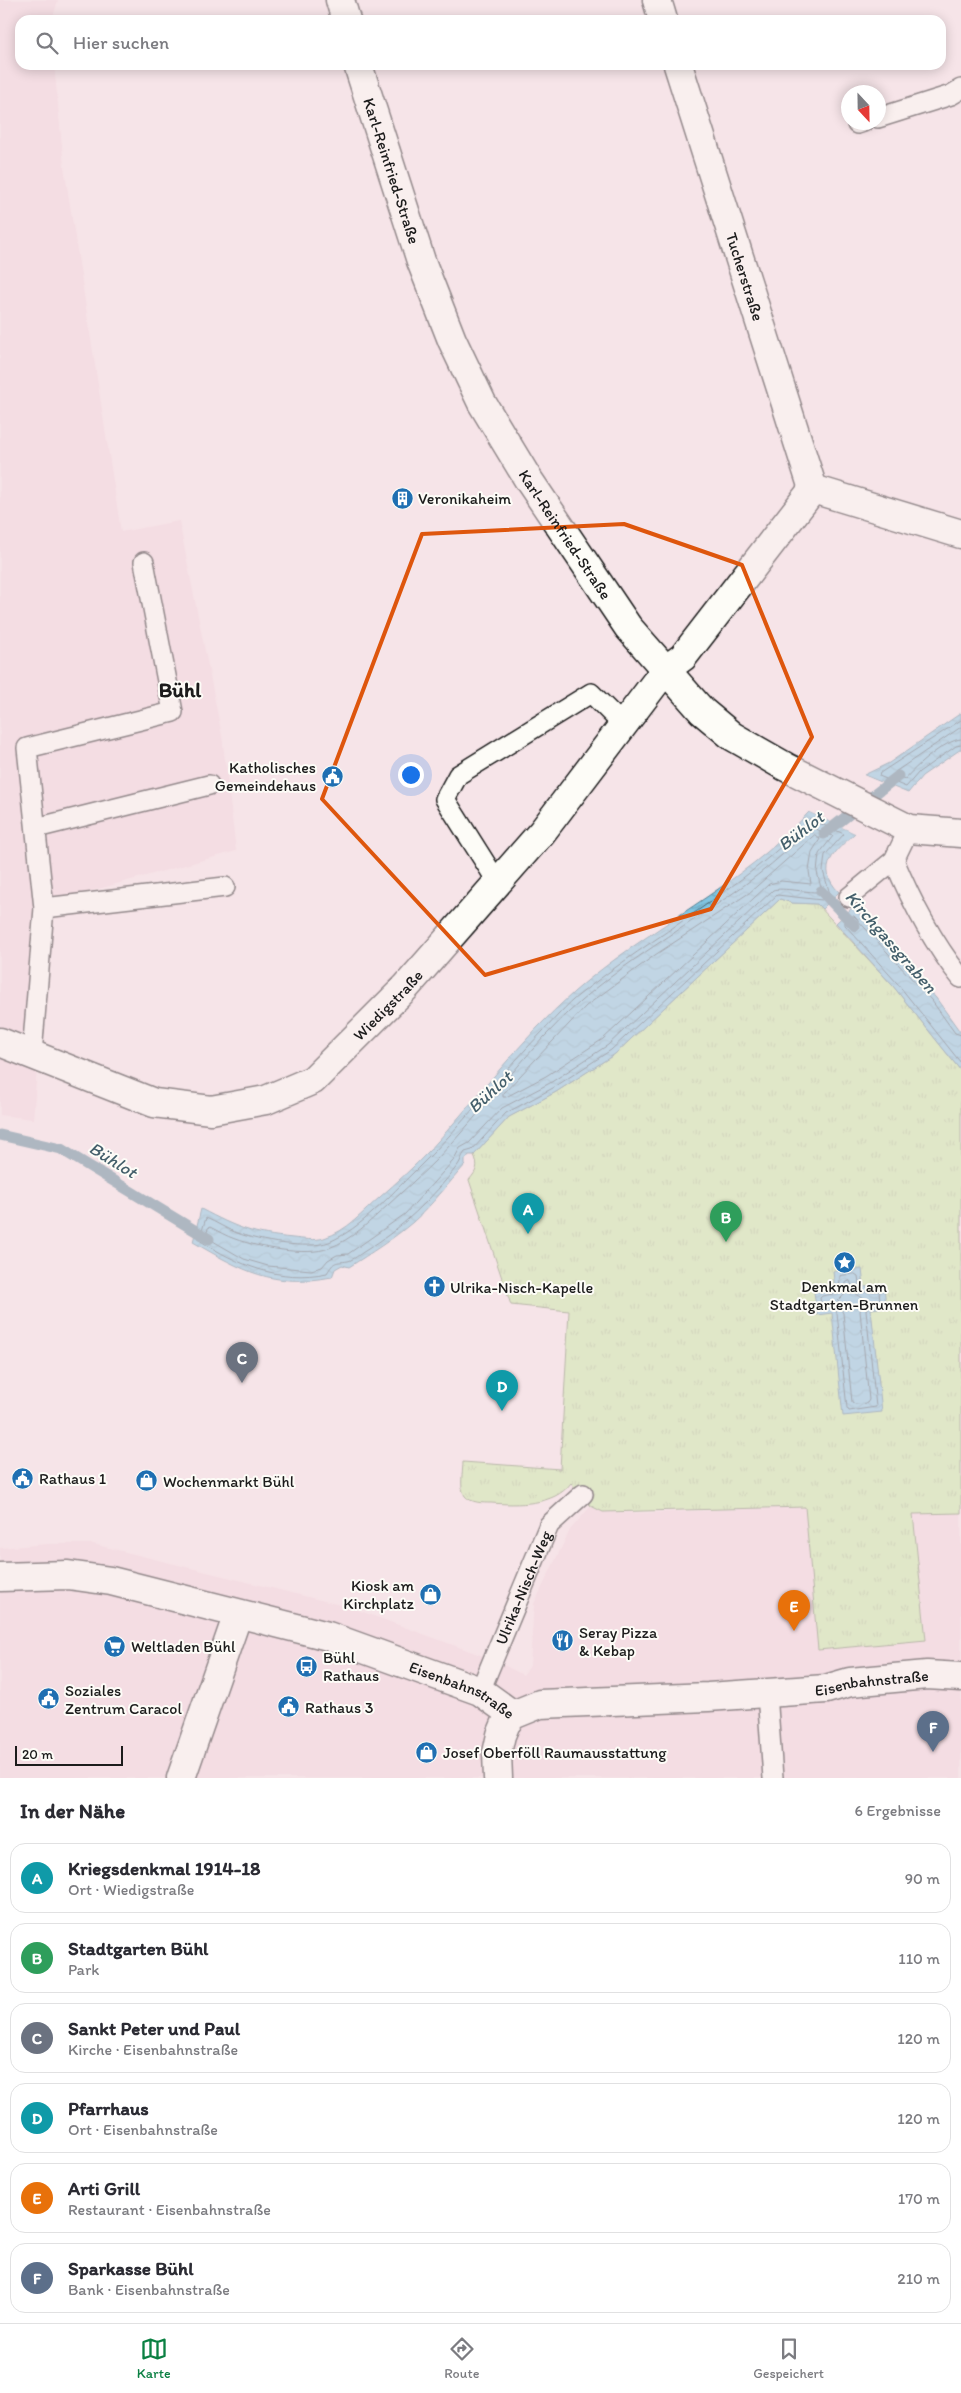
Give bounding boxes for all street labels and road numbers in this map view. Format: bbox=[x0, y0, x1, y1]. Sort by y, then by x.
street label: Karl-Reinfried-Straße bbox=[360, 95, 424, 246]
street label: Tucherstraße bbox=[722, 230, 768, 323]
street label: Karl-Reinfried-Straße bbox=[515, 466, 616, 603]
street label: Wiedigstraße bbox=[349, 966, 426, 1044]
street label: Ulrika-Nisch-Weg bbox=[491, 1527, 555, 1647]
street label: Eisenbahnstraße bbox=[407, 1657, 518, 1723]
street label: Eisenbahnstraße bbox=[814, 1665, 929, 1699]

